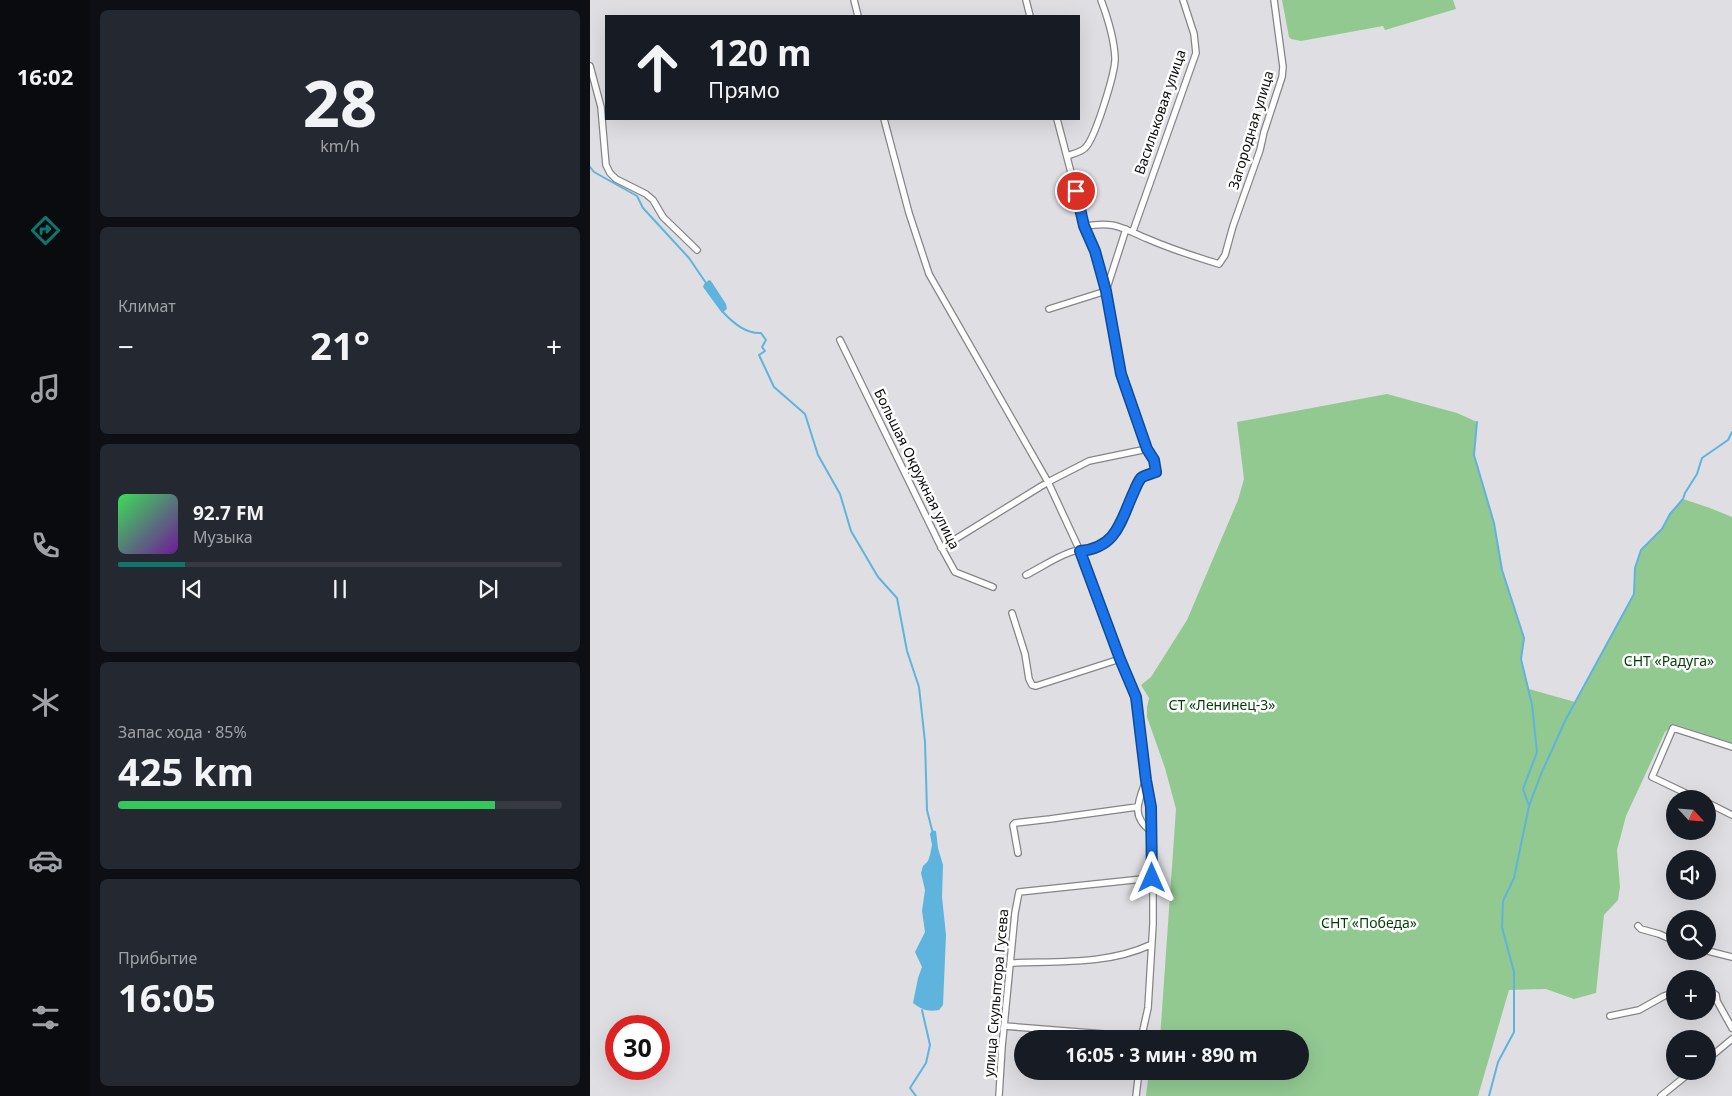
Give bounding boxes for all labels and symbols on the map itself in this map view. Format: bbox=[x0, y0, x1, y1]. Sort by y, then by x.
street label: Васильковая улица bbox=[1129, 47, 1190, 177]
street label: Загородная улица bbox=[1223, 68, 1278, 192]
pin bbox=[1055, 170, 1097, 212]
street label: Большая Окружная улица bbox=[870, 385, 965, 552]
park label: СНТ «Радуга» bbox=[1624, 651, 1714, 670]
park label: СТ «Ленинец-3» bbox=[1169, 695, 1275, 714]
north arrow bbox=[1666, 790, 1716, 840]
position arrow bbox=[1125, 851, 1177, 903]
street label: улица Скульптора Гусева bbox=[979, 908, 1012, 1078]
park label: СНТ «Победа» bbox=[1321, 913, 1417, 932]
speed limit sign: 30 bbox=[605, 1015, 670, 1080]

